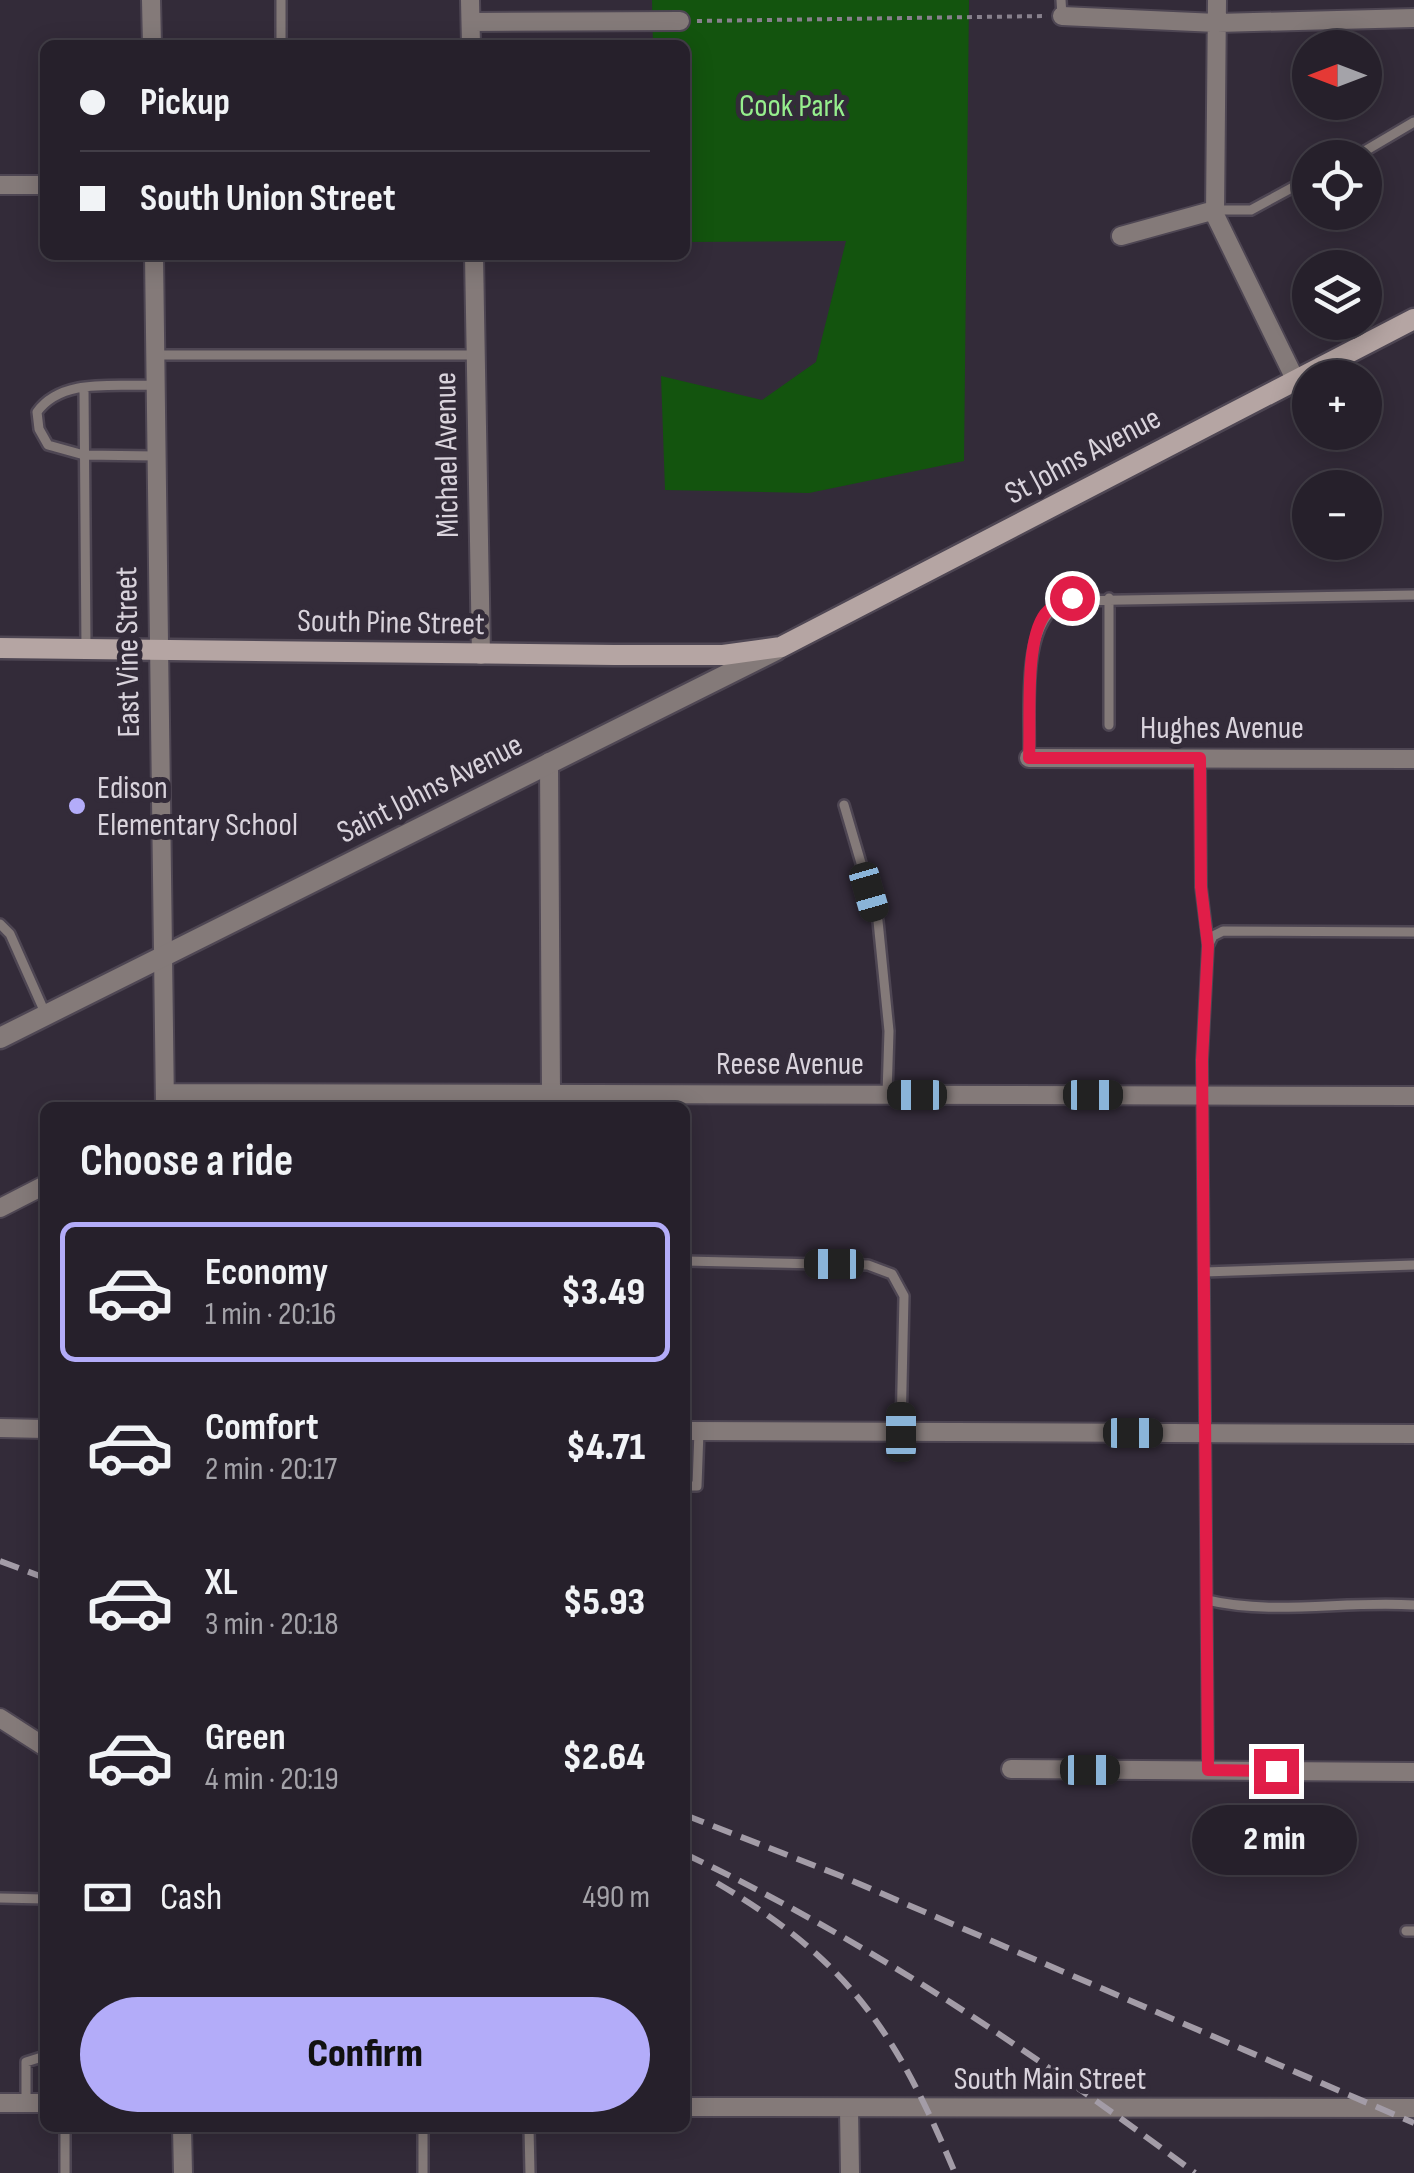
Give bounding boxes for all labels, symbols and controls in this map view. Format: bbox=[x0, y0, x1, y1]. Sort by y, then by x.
north arrow bbox=[1292, 30, 1382, 120]
map controls bbox=[1292, 30, 1382, 560]
text: Pickup bbox=[140, 80, 230, 125]
park label: Cook Park bbox=[739, 87, 845, 126]
button: locate bbox=[1292, 140, 1382, 230]
text: South Union Street bbox=[140, 176, 395, 221]
button: layers bbox=[1292, 250, 1382, 340]
button: + bbox=[1292, 360, 1382, 450]
street label: Michael Avenue bbox=[426, 372, 468, 538]
street label: St Johns Avenue bbox=[999, 399, 1167, 513]
button: − bbox=[1292, 470, 1382, 560]
street label: East Vine Street bbox=[107, 566, 149, 738]
route start bbox=[1050, 576, 1095, 621]
street label: South Pine Street bbox=[297, 602, 485, 644]
street label: Hughes Avenue bbox=[1140, 709, 1304, 748]
street label: Saint Johns Avenue bbox=[331, 726, 529, 852]
place label: Edison Elementary School bbox=[97, 769, 298, 845]
marker: Edison Elementary School bbox=[66, 795, 88, 817]
car bbox=[846, 859, 892, 925]
street label: Reese Avenue bbox=[716, 1045, 864, 1084]
car bbox=[887, 1080, 947, 1110]
car bbox=[1063, 1080, 1123, 1110]
text: Choose a ride bbox=[80, 1134, 293, 1189]
icon: car bbox=[85, 1247, 175, 1337]
car bbox=[804, 1249, 864, 1279]
text: Economy bbox=[205, 1250, 328, 1295]
text: $3.49 bbox=[561, 1270, 645, 1315]
text: 1 min · 20:16 bbox=[205, 1295, 336, 1334]
icon: car bbox=[85, 1402, 175, 1492]
car bbox=[886, 1402, 916, 1462]
text: Comfort bbox=[205, 1405, 319, 1450]
car bbox=[1103, 1418, 1163, 1448]
text: $4.71 bbox=[566, 1425, 645, 1470]
text: 2 min · 20:17 bbox=[205, 1450, 337, 1489]
icon: car bbox=[85, 1557, 175, 1647]
text: XL bbox=[205, 1560, 238, 1605]
text: $5.93 bbox=[563, 1580, 645, 1625]
text: 3 min · 20:18 bbox=[205, 1605, 339, 1644]
icon: car bbox=[85, 1712, 175, 1802]
text: Green bbox=[205, 1715, 286, 1760]
text: $2.64 bbox=[562, 1735, 645, 1780]
route end bbox=[1254, 1749, 1299, 1794]
car bbox=[1060, 1755, 1120, 1785]
text: 4 min · 20:19 bbox=[205, 1760, 339, 1799]
callout: 2 min bbox=[1194, 1806, 1358, 1876]
text: 2 min bbox=[1243, 1820, 1306, 1859]
icon: cash bbox=[80, 1870, 135, 1925]
text: Cash bbox=[160, 1875, 222, 1920]
text: 490 m bbox=[582, 1878, 650, 1917]
button: Confirm bbox=[80, 1997, 650, 2112]
street label: South Main Street bbox=[954, 2060, 1146, 2099]

